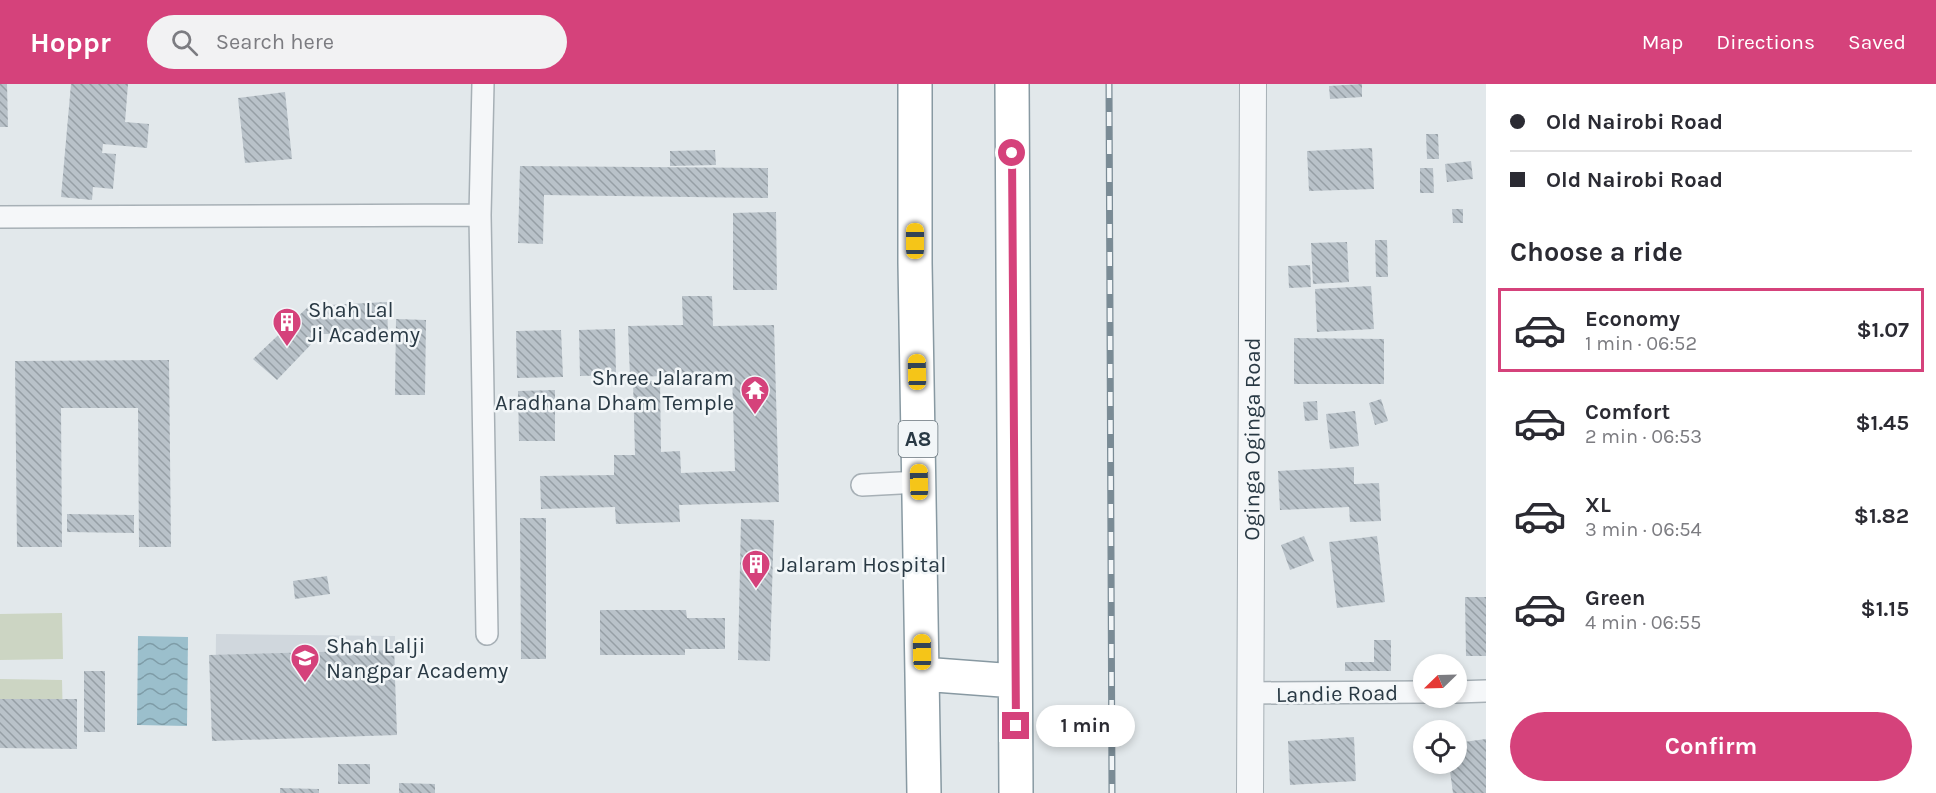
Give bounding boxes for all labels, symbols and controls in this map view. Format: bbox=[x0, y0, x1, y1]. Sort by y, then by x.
search box bbox=[147, 15, 567, 69]
text: Hoppr bbox=[30, 26, 111, 59]
icon: search bbox=[168, 26, 201, 59]
text: Search here bbox=[216, 29, 334, 55]
text: Map bbox=[1642, 30, 1683, 54]
text: Directions bbox=[1716, 30, 1815, 54]
text: Saved bbox=[1848, 30, 1906, 54]
text: Old Nairobi Road bbox=[1546, 109, 1723, 135]
route start bbox=[998, 139, 1025, 166]
text: Old Nairobi Road bbox=[1546, 167, 1723, 193]
car bbox=[906, 223, 924, 259]
text: Choose a ride bbox=[1510, 236, 1683, 268]
place label: Shah Lal Ji Academy bbox=[308, 297, 420, 348]
icon: car bbox=[1513, 303, 1567, 357]
building icon: Shah Lal Ji Academy bbox=[271, 306, 303, 348]
text: Economy bbox=[1585, 306, 1680, 332]
text: $1.07 bbox=[1856, 317, 1909, 343]
text: 1 min · 06:52 bbox=[1585, 332, 1697, 355]
street label: Oginga Oginga Road bbox=[1239, 337, 1266, 541]
car bbox=[908, 354, 926, 390]
place label: Shree Jalaram Aradhana Dham Temple bbox=[495, 365, 734, 416]
temple icon: Shree Jalaram Aradhana Dham Temple bbox=[739, 374, 771, 416]
icon: car bbox=[1513, 396, 1567, 450]
text: Comfort bbox=[1585, 399, 1670, 425]
text: $1.45 bbox=[1855, 410, 1909, 436]
road number: A8 bbox=[898, 421, 938, 457]
text: 2 min · 06:53 bbox=[1585, 425, 1702, 448]
car bbox=[910, 464, 928, 500]
icon: car bbox=[1513, 489, 1567, 543]
text: XL bbox=[1585, 492, 1611, 518]
text: $1.82 bbox=[1854, 503, 1909, 529]
text: 3 min · 06:54 bbox=[1585, 518, 1702, 541]
building icon: Jalaram Hospital bbox=[740, 548, 772, 590]
place label: Jalaram Hospital bbox=[777, 552, 946, 578]
icon: car bbox=[1513, 582, 1567, 636]
text: Green bbox=[1585, 585, 1646, 611]
text: $1.15 bbox=[1861, 596, 1909, 622]
text: 4 min · 06:55 bbox=[1585, 611, 1701, 634]
place label: Shah Lalji Nangpar Academy bbox=[326, 633, 508, 684]
car bbox=[913, 634, 931, 670]
school or university icon: Shah Lalji Nangpar Academy bbox=[289, 642, 321, 684]
north arrow bbox=[1413, 654, 1467, 708]
map controls bbox=[1413, 654, 1467, 774]
street label: Landie Road bbox=[1276, 680, 1398, 708]
callout: 1 min bbox=[1037, 705, 1136, 747]
route end bbox=[1002, 712, 1029, 739]
button: Confirm bbox=[1510, 712, 1912, 781]
text: 1 min bbox=[1060, 714, 1111, 737]
button: locate bbox=[1413, 720, 1467, 774]

